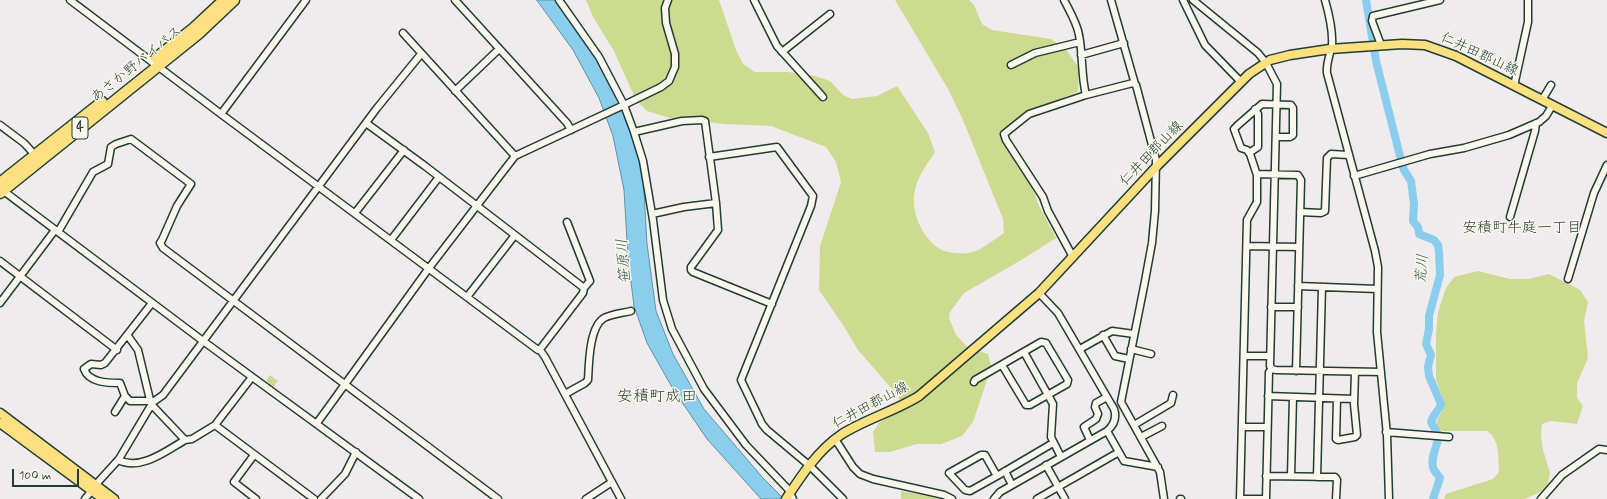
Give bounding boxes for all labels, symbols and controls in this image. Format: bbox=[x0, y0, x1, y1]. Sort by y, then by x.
street label: あさか野バイパス bbox=[88, 23, 186, 107]
street label: 仁井田郡山線 bbox=[1437, 30, 1521, 80]
road number: 4 bbox=[72, 117, 88, 139]
street label: 仁井田郡山線 bbox=[1117, 118, 1187, 190]
district label: 安積町牛庭一丁目 bbox=[1462, 220, 1582, 238]
water label: 笹原川 bbox=[614, 238, 636, 284]
water label: 荒川 bbox=[1413, 253, 1433, 285]
street label: 仁井田郡山線 bbox=[830, 379, 912, 433]
district label: 安積町成田 bbox=[617, 388, 697, 408]
scale bar bbox=[14, 461, 81, 487]
text: 100 m bbox=[19, 468, 51, 484]

